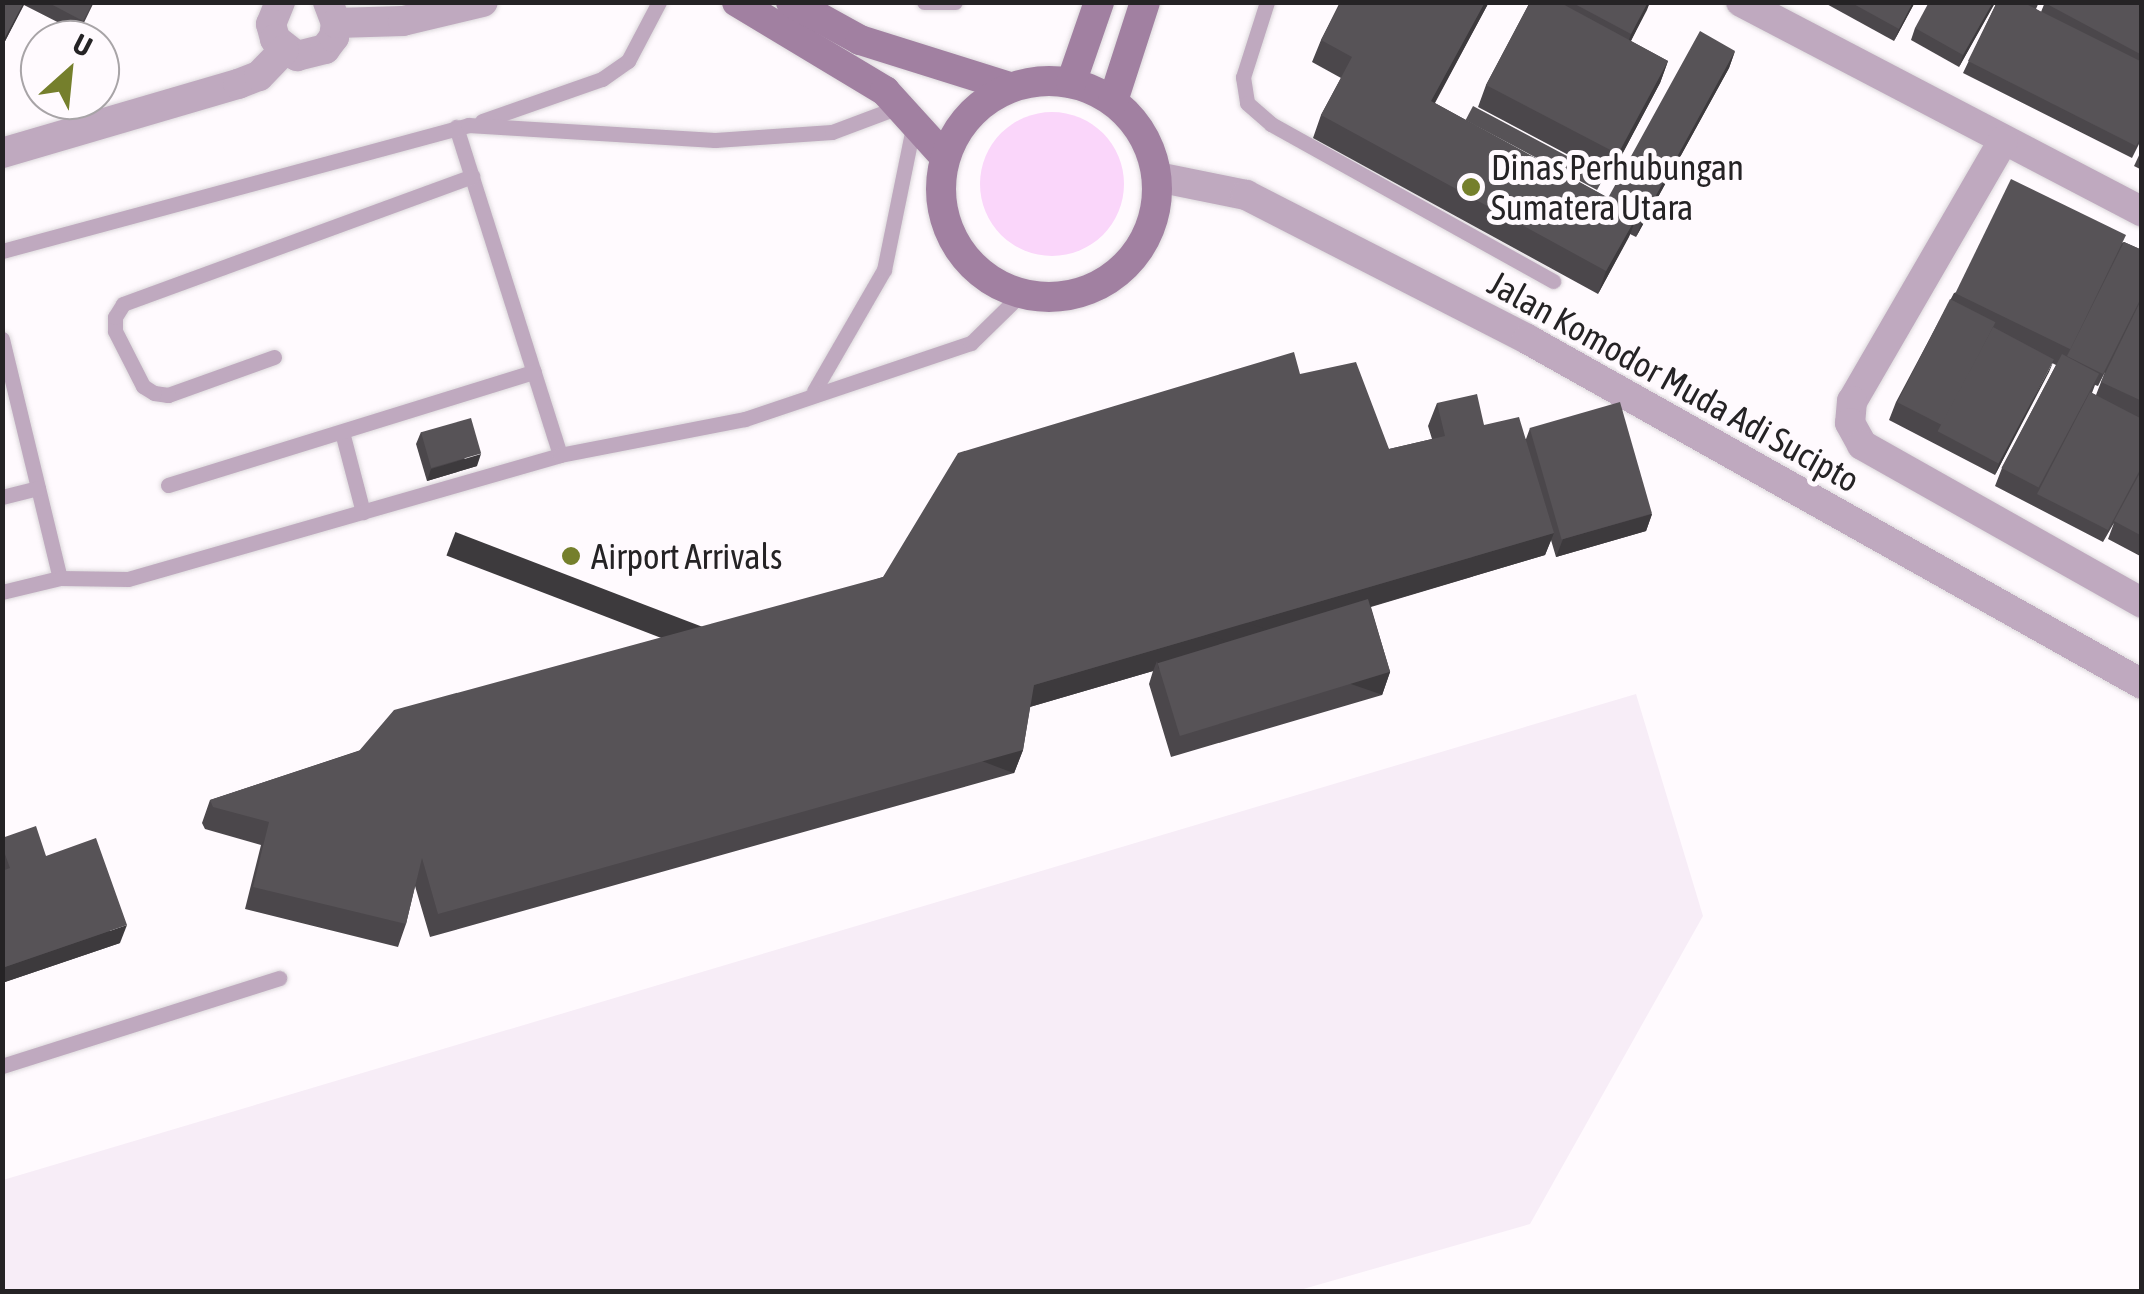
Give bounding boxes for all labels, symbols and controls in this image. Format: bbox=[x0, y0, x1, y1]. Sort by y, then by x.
north arrow bbox=[20, 20, 120, 120]
text: U bbox=[68, 27, 97, 63]
place label: Dinas Perhubungan Sumatera Utara bbox=[1491, 146, 1744, 228]
marker: Dinas Perhubungan Sumatera Utara bbox=[1460, 176, 1482, 198]
street label: Jalan Komodor Muda Adi Sucipto bbox=[1481, 261, 1867, 501]
place label: Airport Arrivals bbox=[591, 535, 782, 577]
marker: Airport Arrivals bbox=[560, 545, 582, 567]

